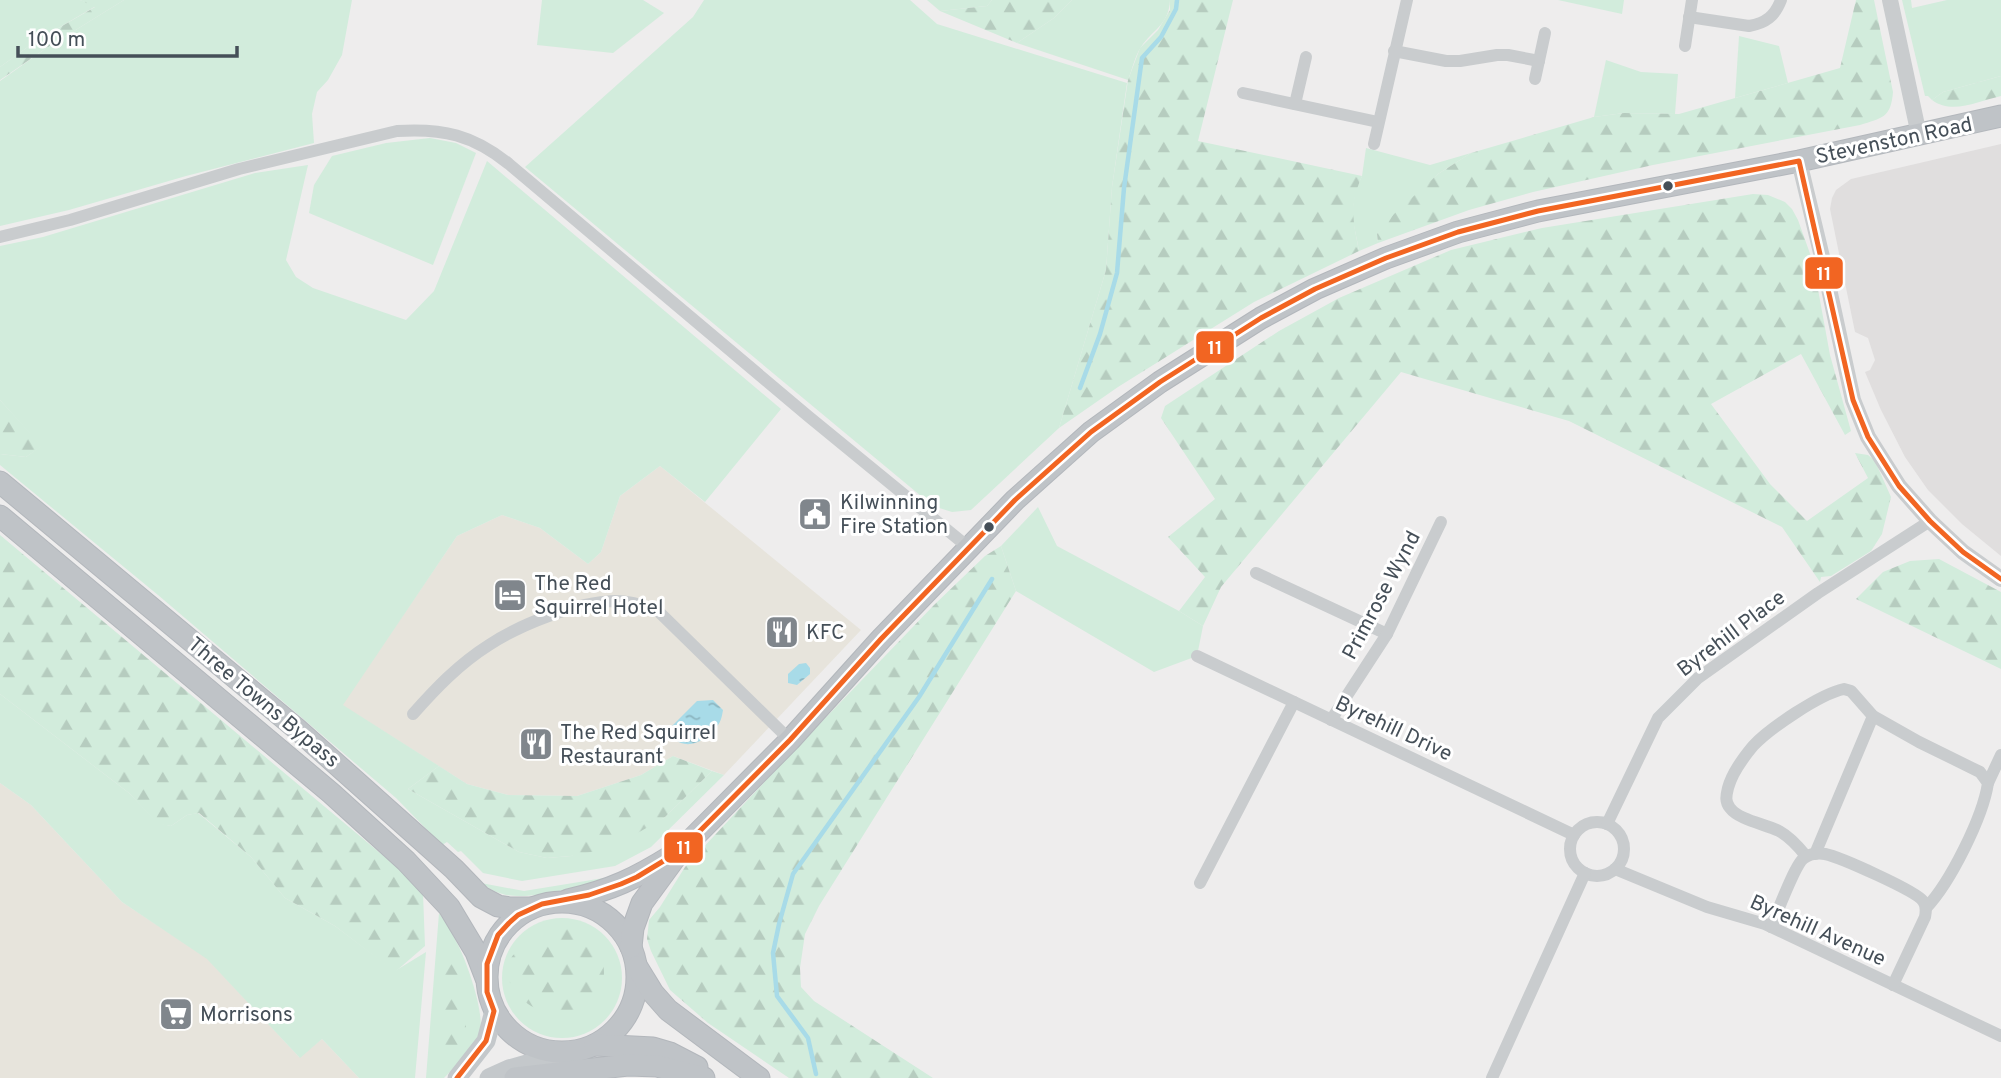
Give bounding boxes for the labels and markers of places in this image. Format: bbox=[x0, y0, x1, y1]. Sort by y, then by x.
unlabelled marker bbox=[1661, 179, 1675, 193]
place label: Kilwinning Fire Station bbox=[840, 490, 948, 541]
public building icon: Kilwinning Fire Station bbox=[796, 495, 834, 533]
unlabelled marker bbox=[982, 520, 996, 534]
place label: The Red Squirrel Hotel bbox=[534, 571, 663, 622]
hotel icon: The Red Squirrel Hotel bbox=[491, 576, 529, 614]
restaurant icon: KFC bbox=[763, 613, 801, 651]
place label: KFC bbox=[806, 620, 845, 647]
place label: The Red Squirrel Restaurant bbox=[560, 720, 716, 771]
restaurant icon: The Red Squirrel Restaurant bbox=[517, 725, 555, 763]
supermarket icon: Morrisons bbox=[157, 995, 195, 1033]
place label: Morrisons bbox=[200, 1002, 293, 1029]

